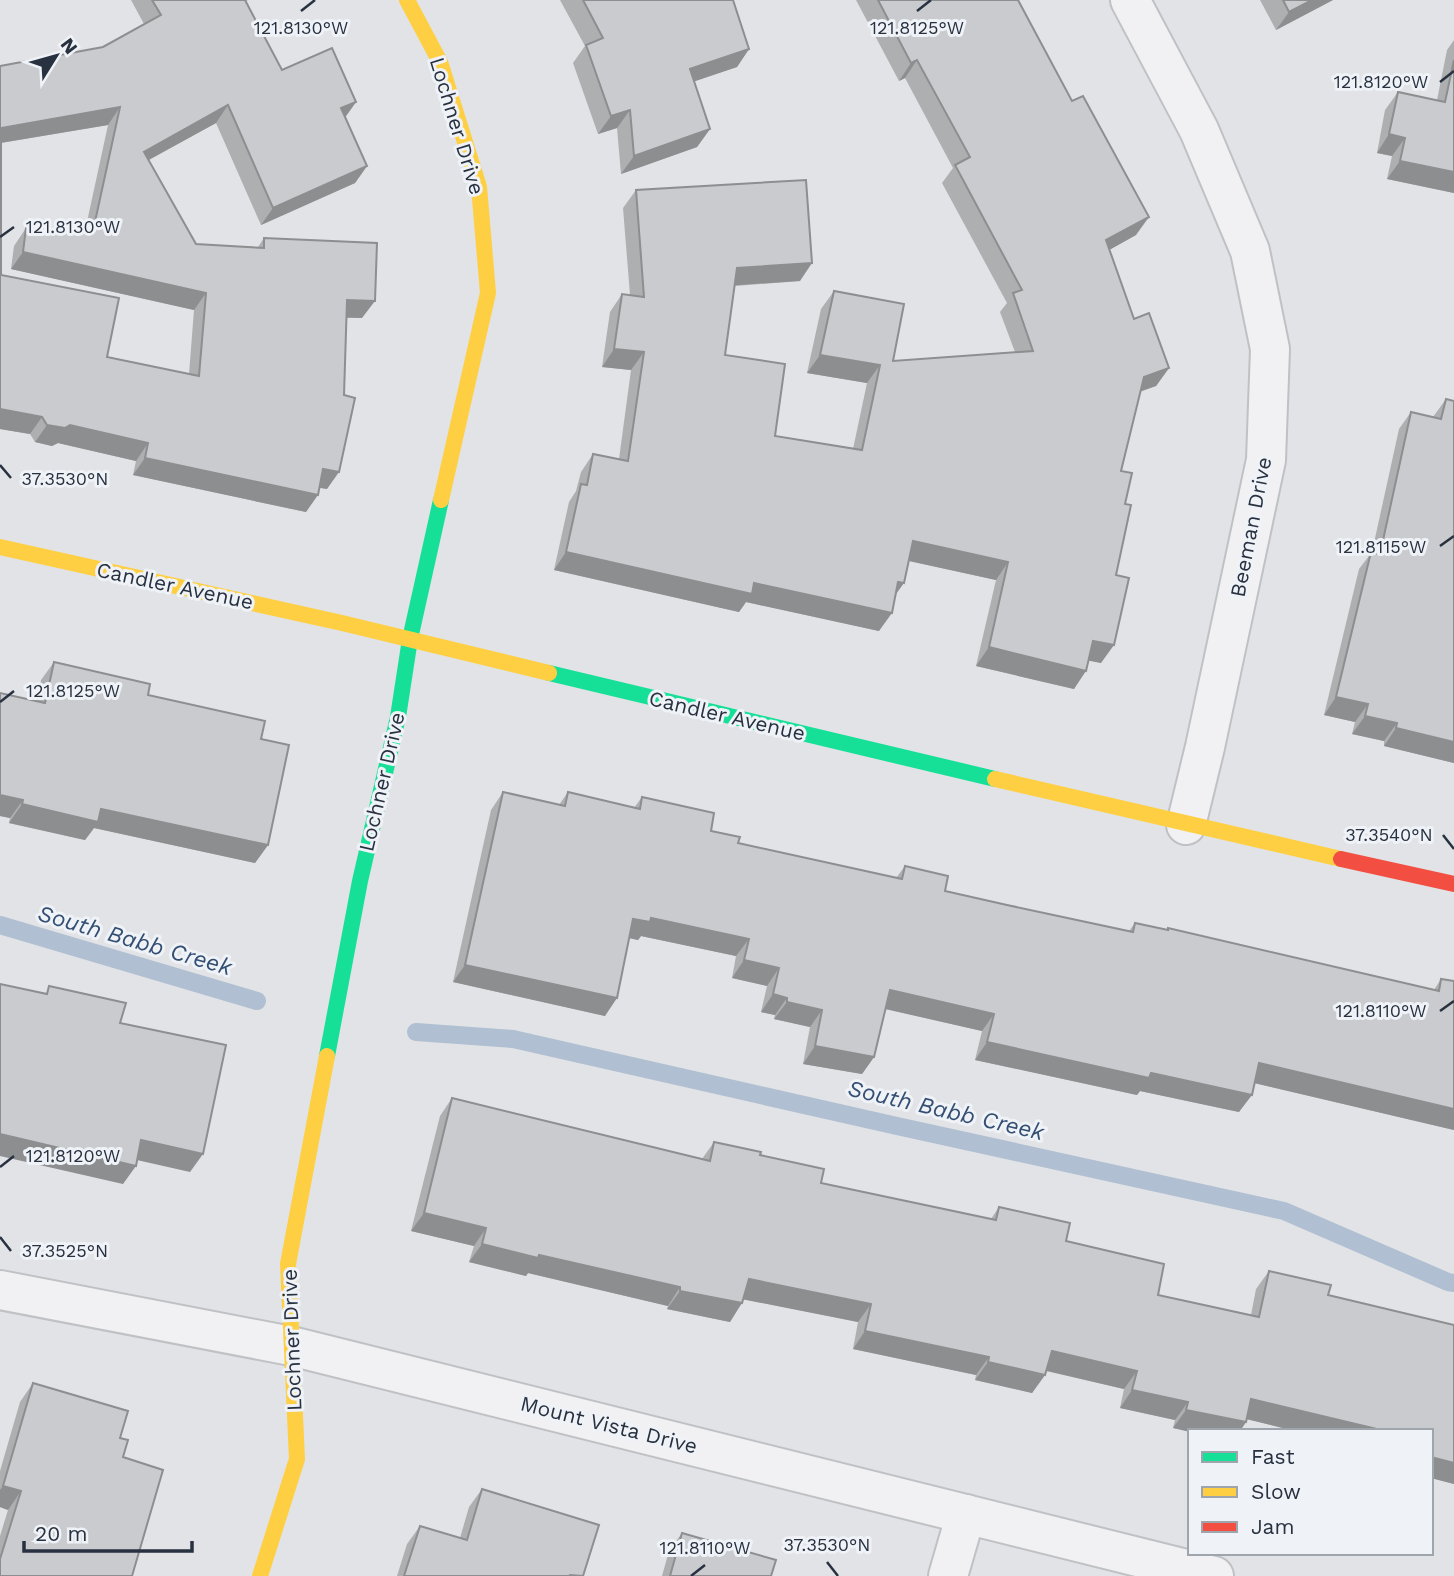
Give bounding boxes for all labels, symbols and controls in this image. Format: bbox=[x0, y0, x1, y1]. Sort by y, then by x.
text: 121.8130°W bbox=[254, 17, 348, 38]
text: 121.8125°W bbox=[870, 17, 964, 38]
north arrow bbox=[21, 21, 91, 91]
text: N bbox=[56, 34, 83, 59]
street label: Lochner Drive bbox=[425, 54, 490, 198]
text: 121.8120°W bbox=[1334, 71, 1428, 92]
text: 121.8130°W bbox=[26, 216, 120, 237]
street label: Beeman Drive bbox=[1225, 455, 1276, 599]
text: 37.3530°N bbox=[21, 468, 109, 489]
text: 121.8115°W bbox=[1336, 536, 1426, 557]
street label: Candler Avenue bbox=[94, 557, 256, 614]
text: 121.8125°W bbox=[26, 680, 120, 701]
street label: Candler Avenue bbox=[647, 685, 808, 746]
street label: Lochner Drive bbox=[353, 710, 410, 854]
text: 37.3540°N bbox=[1345, 824, 1433, 845]
water label: South Babb Creek bbox=[35, 900, 236, 982]
text: 121.8110°W bbox=[1335, 1000, 1427, 1021]
water label: South Babb Creek bbox=[845, 1075, 1048, 1147]
text: 121.8120°W bbox=[26, 1145, 120, 1166]
text: 37.3525°N bbox=[22, 1240, 108, 1261]
street label: Lochner Drive bbox=[277, 1269, 306, 1412]
street label: Mount Vista Drive bbox=[518, 1390, 700, 1459]
legend bbox=[1188, 1429, 1433, 1555]
text: Fast bbox=[1251, 1444, 1295, 1469]
text: Slow bbox=[1251, 1479, 1301, 1504]
scale bar bbox=[24, 1510, 192, 1554]
text: Jam bbox=[1251, 1514, 1294, 1539]
text: 20 m bbox=[35, 1521, 87, 1546]
text: 37.3530°N bbox=[783, 1534, 871, 1555]
text: 121.8110°W bbox=[659, 1537, 751, 1558]

